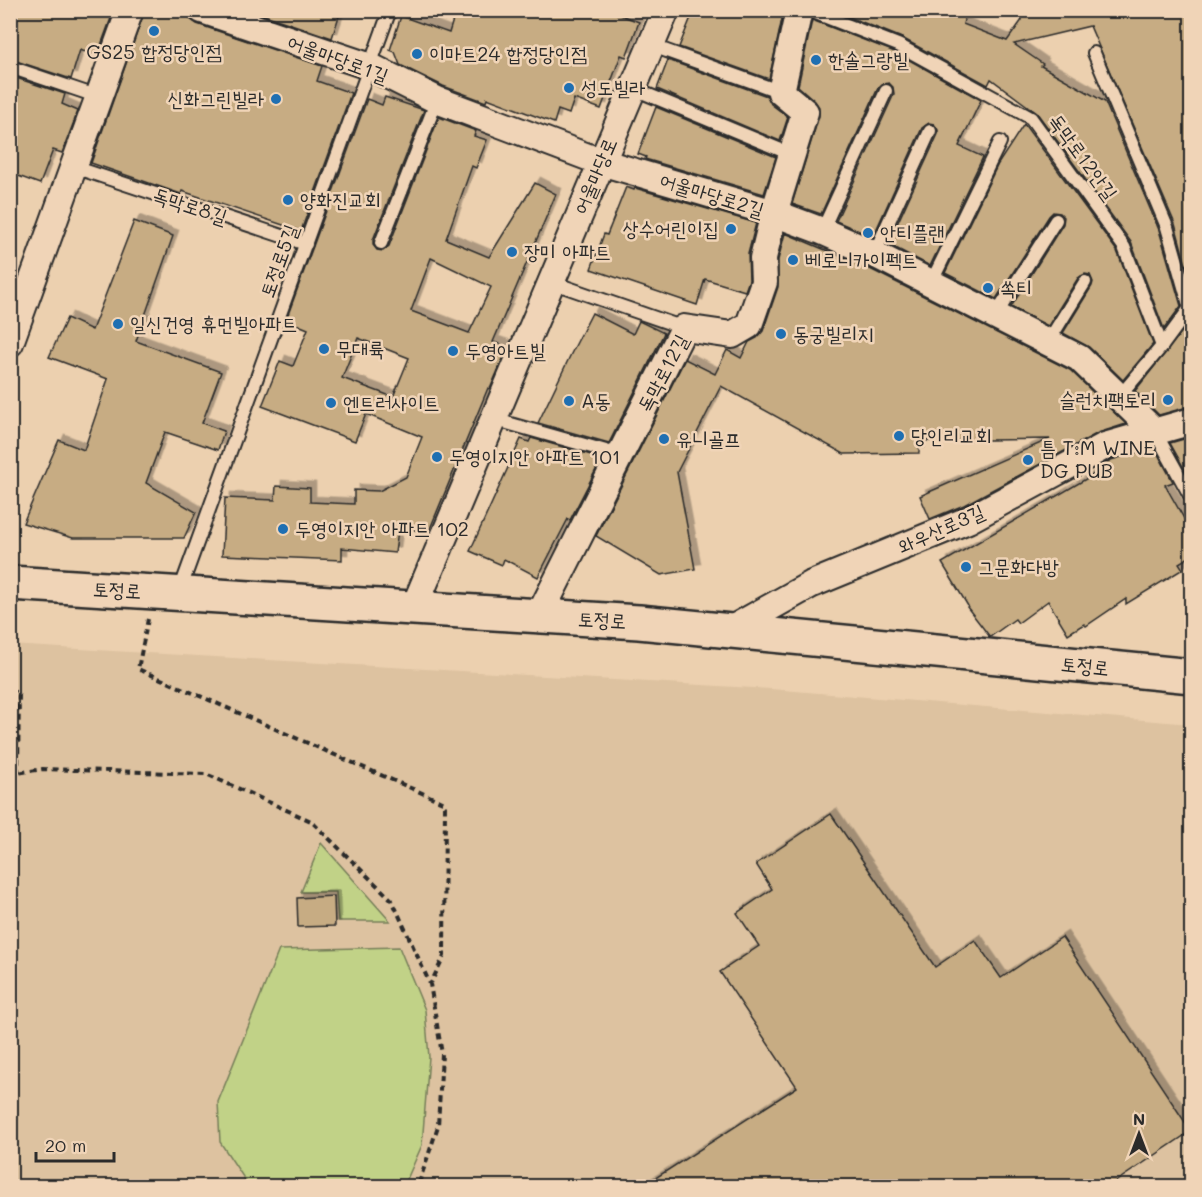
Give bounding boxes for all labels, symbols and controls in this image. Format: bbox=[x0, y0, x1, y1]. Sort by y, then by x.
marker: GS25 합정당인점 bbox=[147, 24, 161, 38]
street label: 어울마당로1길 bbox=[284, 28, 392, 88]
place label: GS25 합정당인점 bbox=[86, 38, 222, 64]
place label: 이마트24 합정당인점 bbox=[429, 40, 587, 66]
place label: 한솔그랑빌 bbox=[828, 46, 909, 72]
marker: 이마트24 합정당인점 bbox=[410, 47, 424, 61]
marker: 한솔그랑빌 bbox=[809, 53, 823, 67]
place label: 성도빌라 bbox=[581, 74, 645, 100]
marker: 성도빌라 bbox=[562, 81, 576, 95]
place label: 신화그린빌라 bbox=[167, 85, 264, 111]
marker: 신화그린빌라 bbox=[269, 92, 283, 106]
street label: 독막로12안길 bbox=[1044, 108, 1124, 205]
street label: 어울마당로 bbox=[566, 133, 622, 218]
street label: 어울마당로2길 bbox=[657, 166, 768, 222]
street label: 독막로8길 bbox=[150, 181, 231, 229]
place label: 양화진교회 bbox=[300, 186, 380, 212]
marker: 양화진교회 bbox=[281, 193, 295, 207]
place label: 상수어린이집 bbox=[622, 215, 719, 241]
place label: 안티플랜 bbox=[880, 219, 944, 245]
street label: 토정로5길 bbox=[253, 220, 303, 301]
marker: 상수어린이집 bbox=[724, 222, 738, 236]
marker: 안티플랜 bbox=[861, 226, 875, 240]
place label: 장미 아파트 bbox=[524, 238, 611, 264]
marker: 장미 아파트 bbox=[505, 245, 519, 259]
place label: 베로니카이펙트 bbox=[805, 246, 918, 272]
marker: 베로니카이펙트 bbox=[786, 253, 800, 267]
place label: 쏙티 bbox=[1000, 274, 1032, 300]
marker: 쏙티 bbox=[981, 281, 995, 295]
place label: 일신건영 휴먼빌아파트 bbox=[130, 310, 297, 336]
marker: 일신건영 휴먼빌아파트 bbox=[111, 317, 125, 331]
place label: 동궁빌리지 bbox=[793, 320, 873, 346]
marker: 동궁빌리지 bbox=[774, 327, 788, 341]
street label: 독막로12길 bbox=[631, 329, 693, 416]
place label: 무대륙 bbox=[336, 335, 384, 361]
place label: 두영아트빌 bbox=[465, 337, 546, 363]
marker: 무대륙 bbox=[317, 342, 331, 356]
marker: 두영아트빌 bbox=[446, 344, 460, 358]
place label: 슬런치팩토리 bbox=[1059, 386, 1156, 412]
place label: A동 bbox=[581, 387, 611, 413]
place label: 엔트러사이트 bbox=[343, 389, 440, 415]
marker: 슬런치팩토리 bbox=[1161, 393, 1175, 407]
marker: A동 bbox=[562, 394, 576, 408]
marker: 엔트러사이트 bbox=[324, 396, 338, 410]
place label: 당인리교회 bbox=[911, 422, 991, 448]
place label: 유니골프 bbox=[676, 425, 740, 451]
marker: 당인리교회 bbox=[892, 429, 906, 443]
marker: 유니골프 bbox=[657, 432, 671, 446]
place label: 틈 T:M WINE DG PUB bbox=[1040, 434, 1155, 483]
place label: 두영이지안 아파트 101 bbox=[449, 443, 621, 469]
marker: 두영이지안 아파트 101 bbox=[430, 450, 444, 464]
marker: 틈 T:M WINE DG PUB bbox=[1021, 453, 1035, 467]
street label: 와우산로3길 bbox=[893, 497, 988, 559]
place label: 두영이지안 아파트 102 bbox=[295, 515, 469, 541]
marker: 두영이지안 아파트 102 bbox=[276, 522, 290, 536]
place label: 그문화다방 bbox=[978, 553, 1058, 579]
marker: 그문화다방 bbox=[959, 560, 973, 574]
street label: 토정로 bbox=[92, 575, 142, 603]
street label: 토정로 bbox=[577, 605, 627, 633]
street label: 토정로 bbox=[1060, 650, 1110, 680]
north arrow bbox=[1109, 1104, 1169, 1164]
text: N bbox=[1133, 1108, 1145, 1129]
scale bar bbox=[36, 1125, 114, 1163]
text: 20 m bbox=[45, 1133, 86, 1157]

